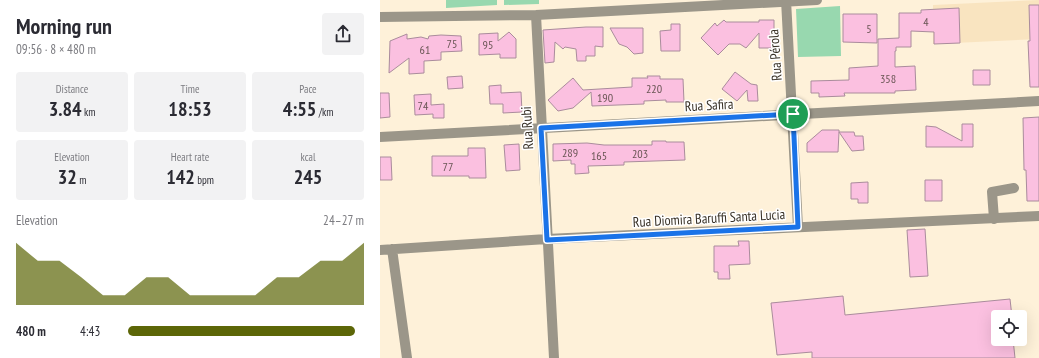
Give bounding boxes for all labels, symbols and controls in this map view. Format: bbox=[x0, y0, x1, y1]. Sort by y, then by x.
text: Morning run bbox=[16, 12, 112, 40]
button: share bbox=[322, 13, 364, 55]
house number: 4 bbox=[923, 14, 929, 29]
house number: 5 bbox=[866, 21, 872, 36]
street label: Rua Pérola bbox=[764, 29, 786, 81]
house number: 75 bbox=[447, 36, 457, 51]
house number: 95 bbox=[483, 37, 493, 52]
text: 09:56 · 8 × 480 m bbox=[16, 41, 96, 58]
house number: 61 bbox=[420, 42, 430, 57]
house number: 358 bbox=[880, 71, 896, 86]
house number: 220 bbox=[646, 81, 662, 96]
text: Distance bbox=[56, 82, 88, 96]
text: Time bbox=[180, 82, 200, 96]
text: Pace bbox=[299, 82, 317, 96]
house number: 190 bbox=[597, 90, 613, 105]
street label: Rua Safira bbox=[684, 95, 734, 115]
text: 3.84 bbox=[49, 96, 82, 122]
text: 18:53 bbox=[168, 96, 212, 122]
text: 4:55 bbox=[283, 96, 316, 122]
pin bbox=[776, 97, 810, 131]
house number: 74 bbox=[418, 98, 429, 113]
icon: arrive bbox=[782, 103, 804, 125]
text: km bbox=[82, 105, 95, 119]
text: /km bbox=[316, 105, 333, 119]
street label: Rua Rubi bbox=[517, 106, 537, 150]
house number: 289 bbox=[562, 145, 578, 160]
house number: 203 bbox=[632, 146, 648, 161]
house number: 165 bbox=[591, 148, 607, 163]
text: Elevation bbox=[54, 150, 90, 164]
text: Heart rate bbox=[171, 150, 209, 164]
text: kcal bbox=[300, 150, 316, 164]
house number: 77 bbox=[443, 159, 453, 174]
text: 32 bbox=[58, 164, 77, 190]
text: 142 bbox=[166, 164, 195, 190]
text: 245 bbox=[294, 164, 322, 190]
text: m bbox=[77, 173, 86, 187]
text: bpm bbox=[195, 173, 214, 187]
street label: Rua Diomira Baruffi Santa Lucia bbox=[632, 205, 786, 231]
text: Elevation bbox=[16, 212, 58, 229]
text: 24–27 m bbox=[323, 212, 364, 229]
map controls bbox=[991, 310, 1027, 346]
button: locate bbox=[991, 310, 1027, 346]
text: 480 m bbox=[16, 323, 46, 340]
text: 4:43 bbox=[80, 323, 100, 340]

